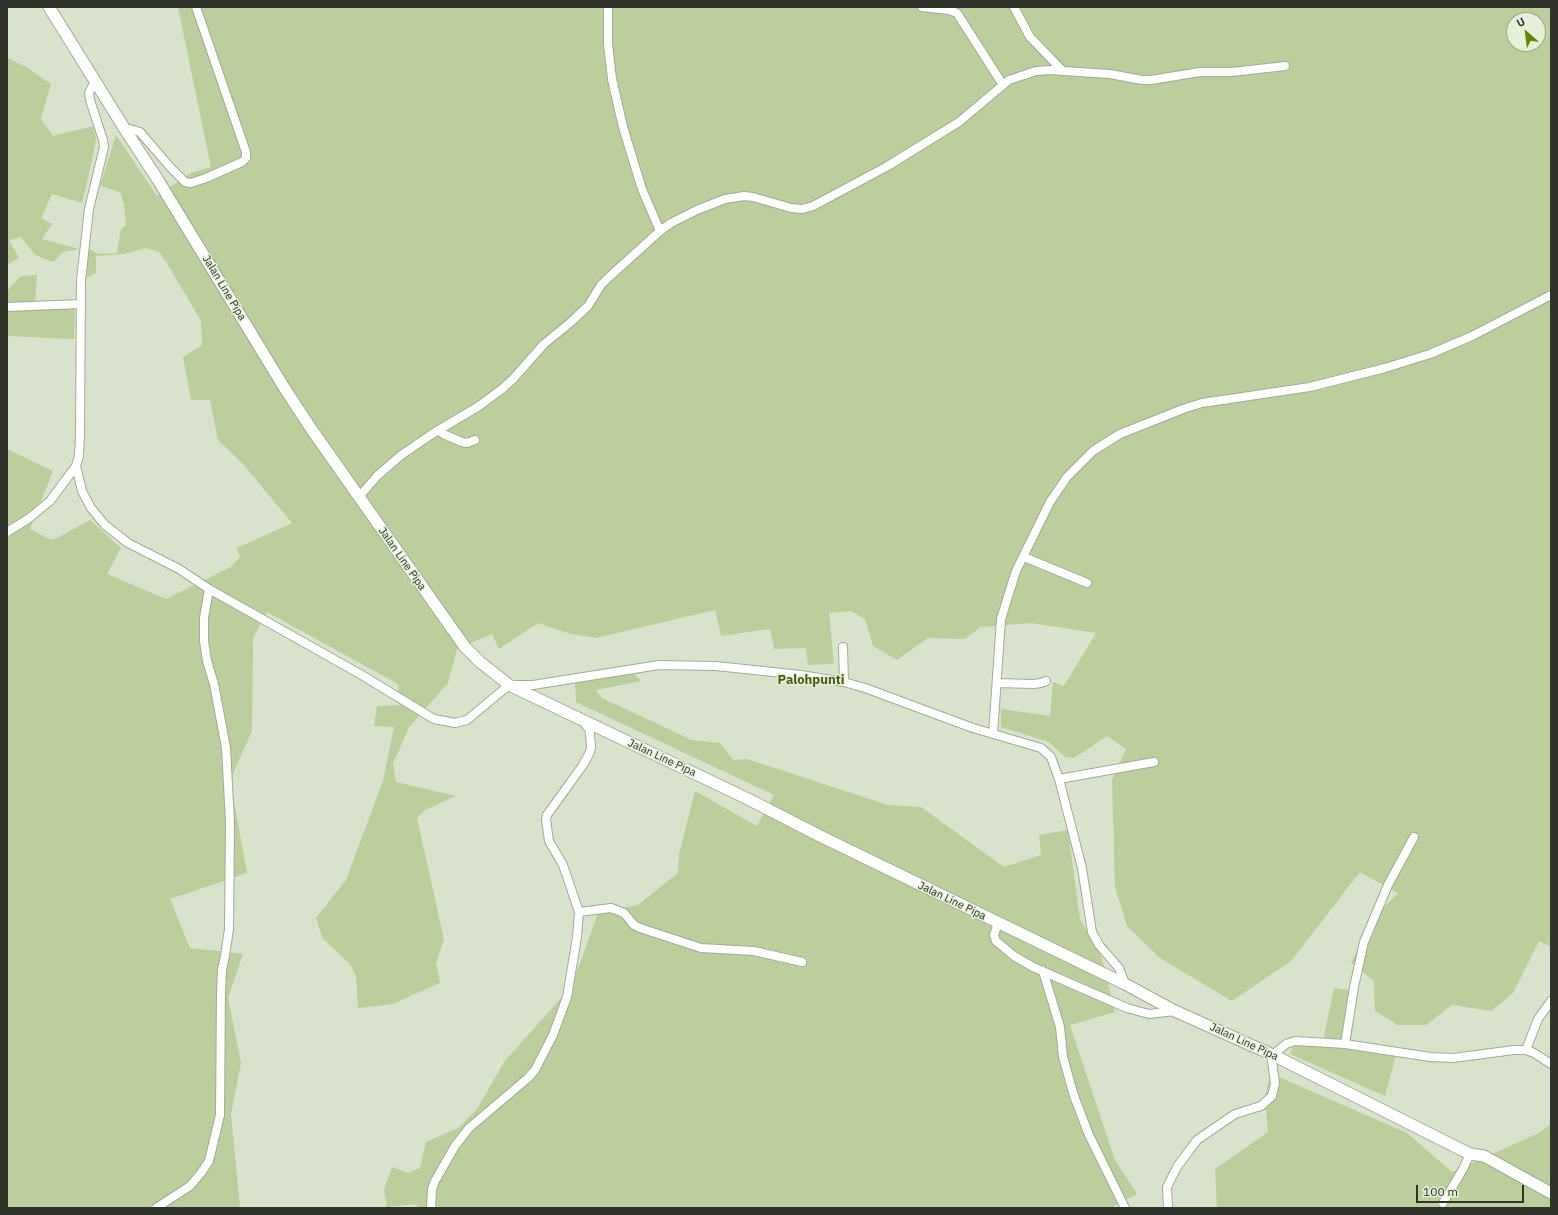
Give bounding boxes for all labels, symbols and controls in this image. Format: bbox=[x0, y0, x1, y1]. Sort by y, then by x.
north arrow bbox=[1506, 12, 1546, 52]
text: U bbox=[1514, 14, 1527, 30]
street label: Jalan Line Pipa bbox=[199, 253, 249, 323]
street label: Jalan Line Pipa bbox=[375, 525, 429, 593]
district label: Palohpunti bbox=[778, 672, 844, 688]
street label: Jalan Line Pipa bbox=[626, 736, 698, 780]
street label: Jalan Line Pipa bbox=[916, 879, 988, 923]
street label: Jalan Line Pipa bbox=[1208, 1020, 1280, 1064]
scale bar bbox=[1418, 1177, 1526, 1203]
text: 100 m bbox=[1423, 1184, 1458, 1199]

